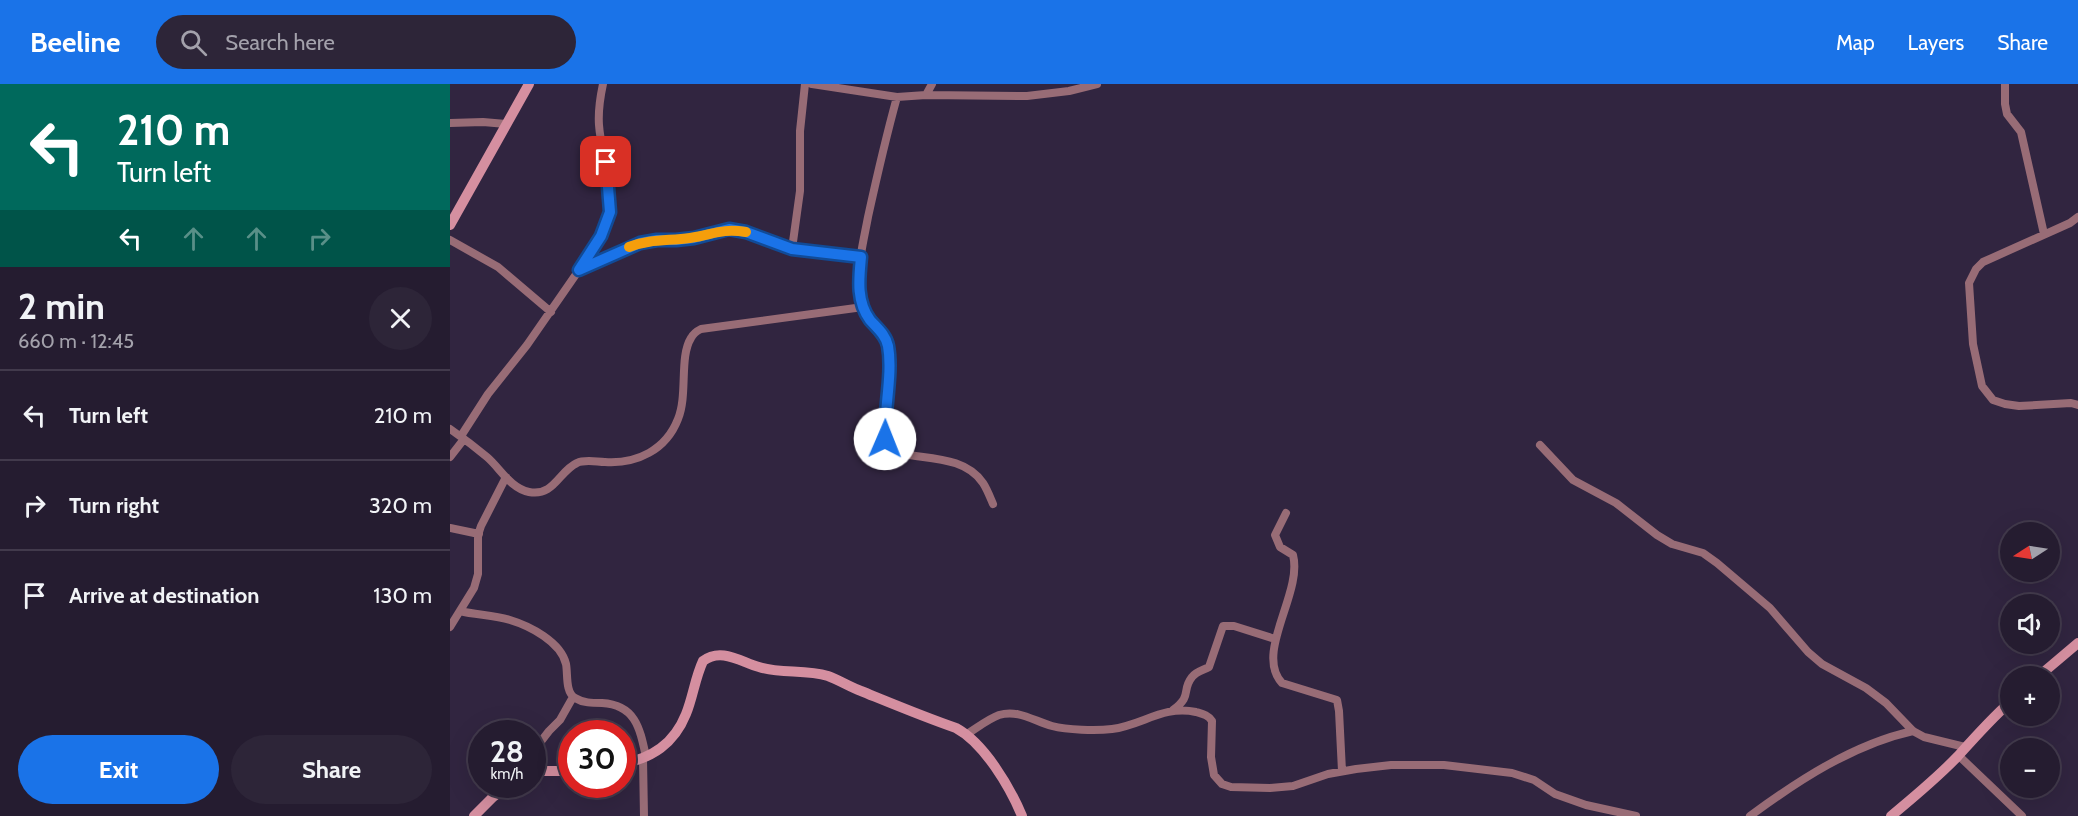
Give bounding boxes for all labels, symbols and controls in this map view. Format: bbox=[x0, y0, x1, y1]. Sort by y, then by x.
search box bbox=[156, 15, 576, 69]
text: Beeline bbox=[30, 25, 120, 59]
icon: search bbox=[177, 26, 210, 59]
text: Search here bbox=[225, 29, 335, 56]
text: Map bbox=[1836, 30, 1875, 55]
text: Layers bbox=[1908, 30, 1964, 55]
text: Share bbox=[1997, 30, 2048, 55]
text: 210 m bbox=[117, 104, 230, 156]
icon: left bbox=[18, 108, 96, 186]
pin bbox=[580, 136, 631, 187]
icon: arrive bbox=[589, 145, 622, 178]
text: Turn left bbox=[117, 156, 211, 189]
icon: left bbox=[114, 222, 147, 255]
icon: ahead bbox=[177, 222, 210, 255]
icon: ahead bbox=[240, 222, 273, 255]
icon: right bbox=[303, 222, 336, 255]
text: 2 min bbox=[18, 284, 105, 328]
button: close bbox=[369, 287, 432, 350]
text: 660 m · 12:45 bbox=[18, 329, 134, 353]
icon: left bbox=[18, 399, 51, 432]
text: Turn left bbox=[69, 402, 148, 429]
text: 210 m bbox=[374, 402, 432, 429]
position arrow bbox=[853, 407, 917, 471]
icon: right bbox=[18, 489, 51, 522]
text: Turn right bbox=[69, 492, 159, 519]
text: 320 m bbox=[369, 492, 432, 519]
north arrow bbox=[2000, 522, 2060, 582]
map controls bbox=[2000, 522, 2060, 798]
icon: arrive bbox=[18, 579, 51, 612]
text: Arrive at destination bbox=[69, 582, 259, 609]
text: 130 m bbox=[373, 582, 432, 609]
button: sound bbox=[2000, 594, 2060, 654]
button: + bbox=[2000, 666, 2060, 726]
speed limit sign: 30 bbox=[558, 720, 636, 798]
text: 28 bbox=[490, 733, 524, 770]
button: Exit bbox=[18, 735, 219, 804]
button: Share bbox=[231, 735, 432, 804]
button: − bbox=[2000, 738, 2060, 798]
text: km/h bbox=[491, 765, 523, 783]

